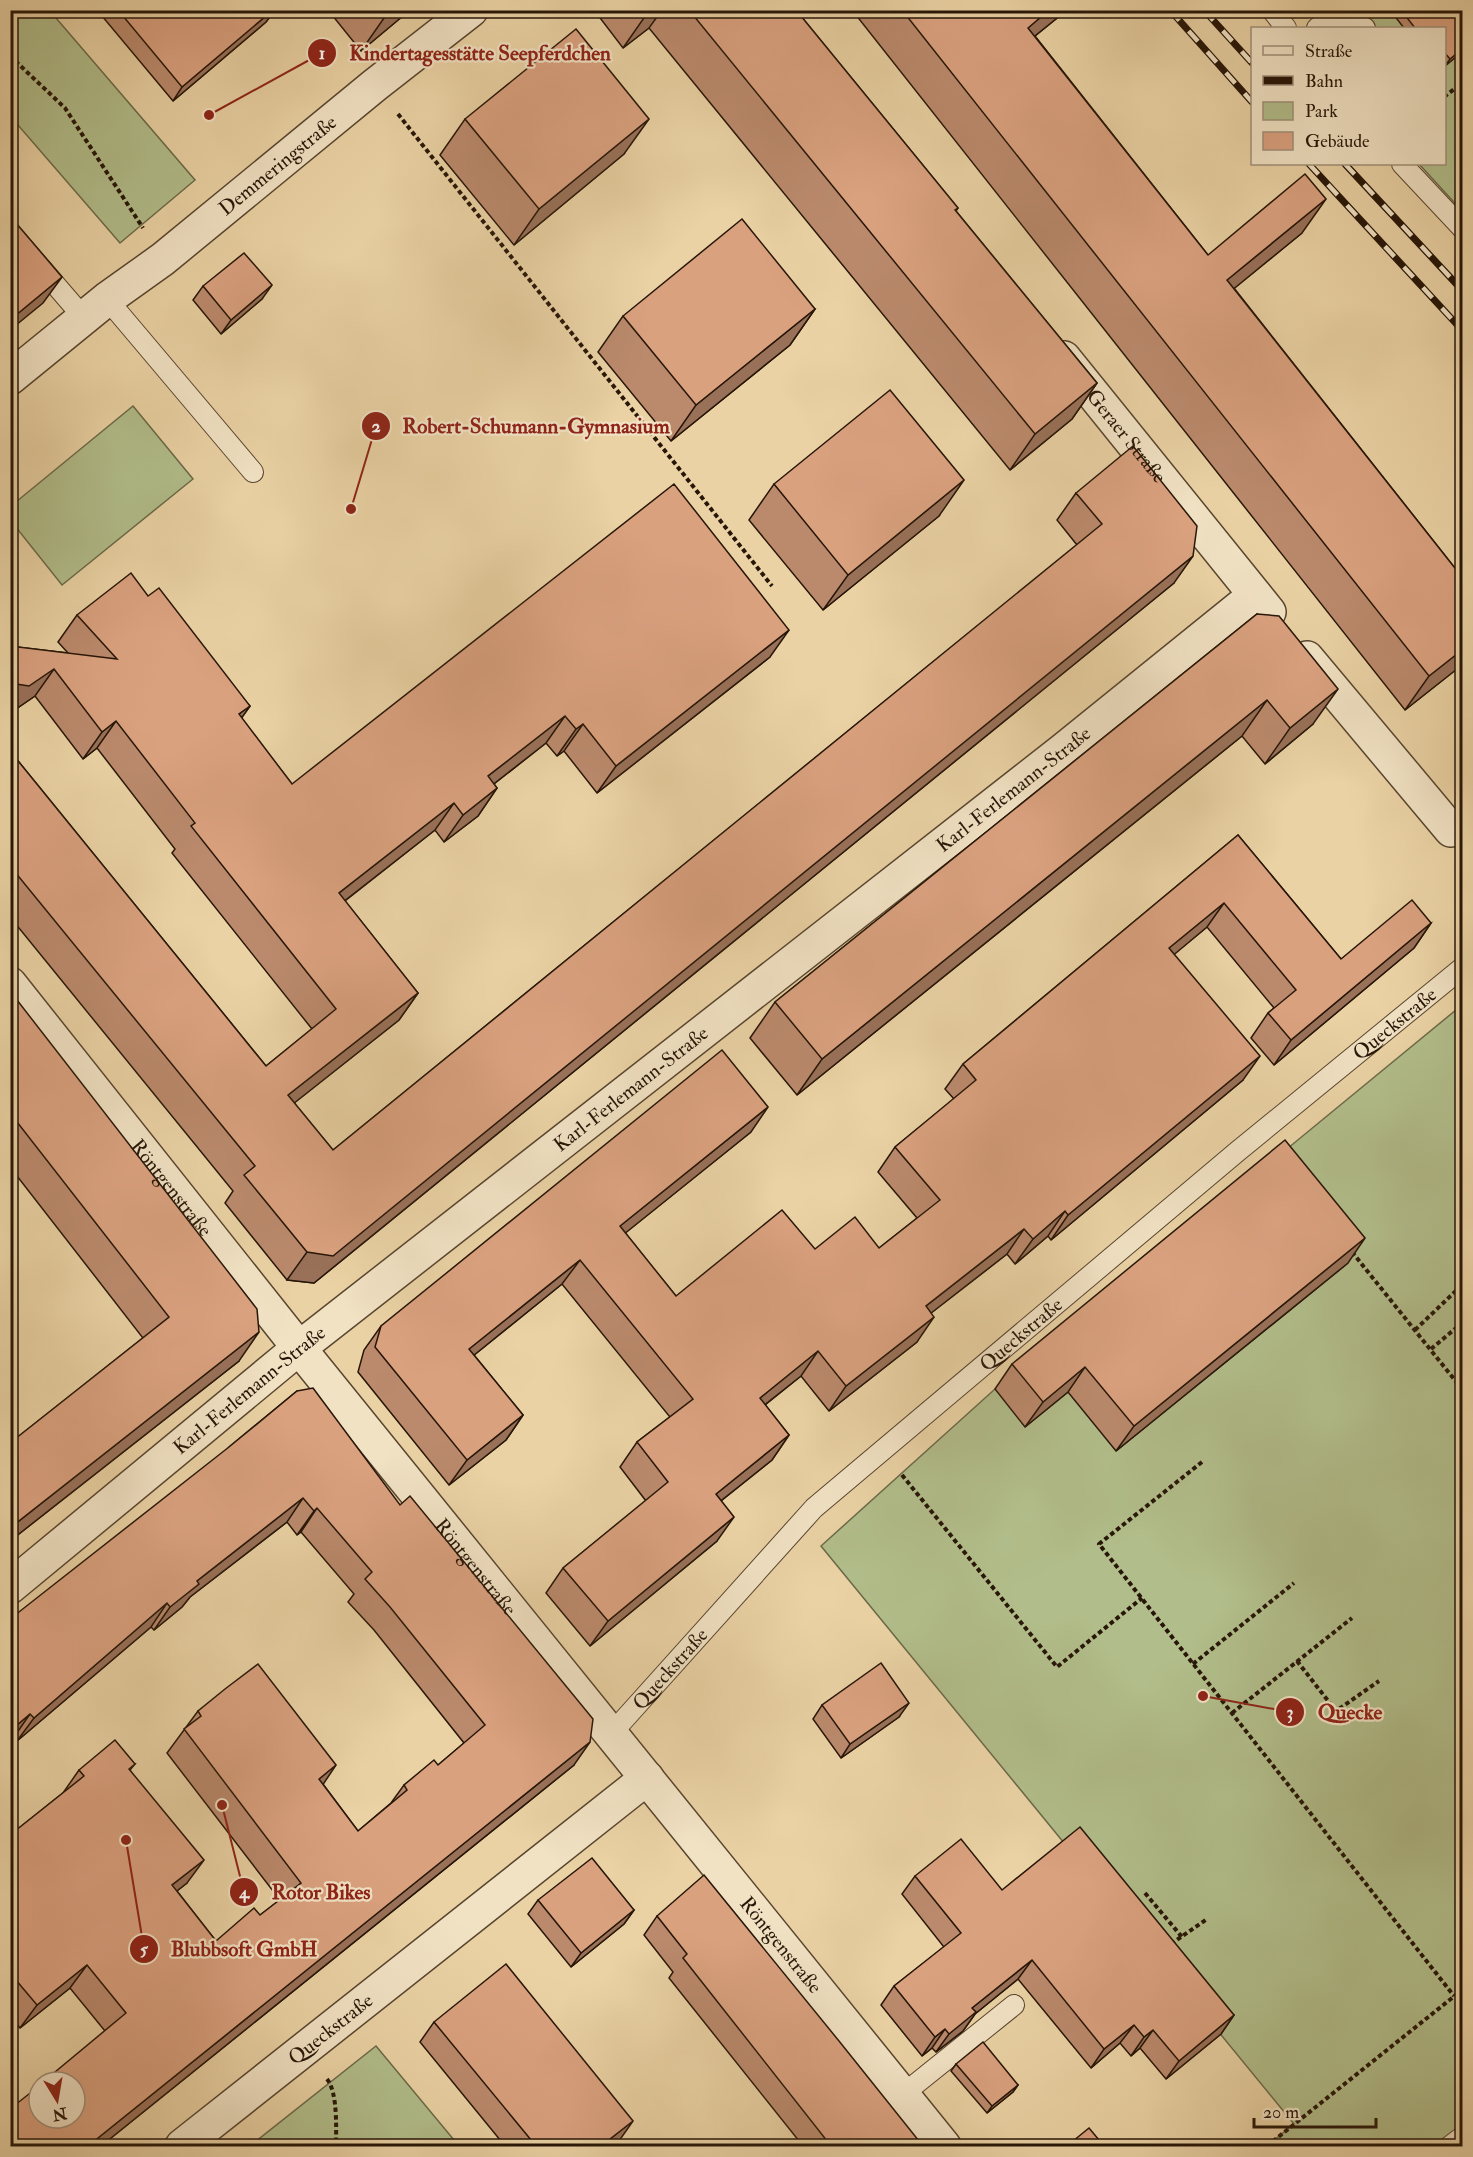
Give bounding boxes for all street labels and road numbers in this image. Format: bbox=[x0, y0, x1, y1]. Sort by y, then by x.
street label: Demmeringstraße bbox=[213, 109, 341, 221]
street label: Geraer Straße bbox=[1081, 384, 1172, 488]
street label: Karl-Ferlemann-Straße bbox=[931, 721, 1096, 857]
street label: Queckstraße bbox=[1347, 982, 1442, 1065]
street label: Karl-Ferlemann-Straße bbox=[548, 1020, 713, 1157]
street label: Röntgenstraße bbox=[125, 1134, 218, 1241]
street label: Queckstraße bbox=[974, 1292, 1067, 1376]
street label: Karl-Ferlemann-Straße bbox=[168, 1320, 330, 1460]
street label: Röntgenstraße bbox=[429, 1513, 522, 1620]
street label: Queckstraße bbox=[627, 1623, 713, 1715]
street label: Röntgenstraße bbox=[735, 1891, 828, 1998]
street label: Queckstraße bbox=[283, 1987, 378, 2070]

